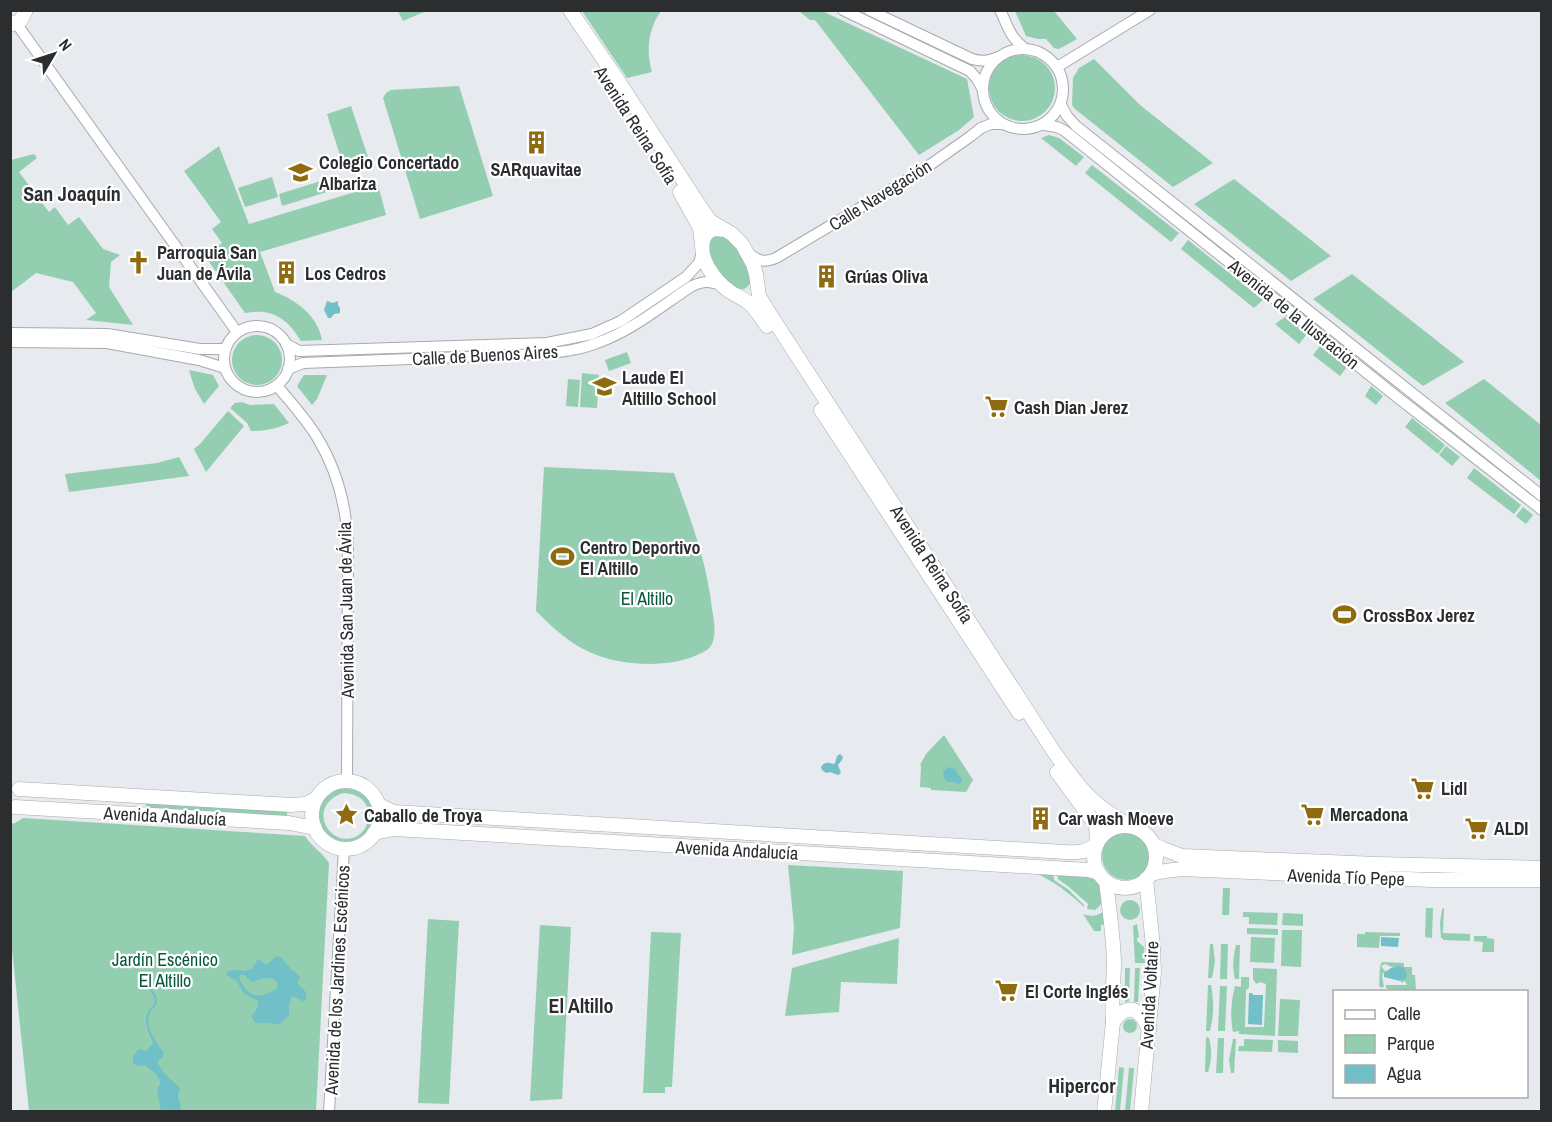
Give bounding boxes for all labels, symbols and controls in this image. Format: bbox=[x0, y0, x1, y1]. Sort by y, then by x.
north arrow bbox=[24, 24, 84, 84]
text: N bbox=[54, 34, 77, 55]
street label: Avenida Reina Sofía bbox=[588, 60, 684, 189]
building icon: SARquavitae bbox=[523, 130, 549, 156]
place label: Colegio Concertado Albariza bbox=[319, 150, 459, 196]
street label: Calle Navegación bbox=[824, 154, 936, 236]
place label: SARquavitae bbox=[490, 157, 582, 182]
school or university icon: Colegio Concertado Albariza bbox=[288, 159, 314, 185]
district label: San Joaquín bbox=[23, 180, 121, 207]
place label: Parroquia San Juan de Ávila bbox=[157, 240, 257, 286]
church icon: Parroquia San Juan de Ávila bbox=[126, 249, 152, 275]
street label: Avenida de la Ilustración bbox=[1222, 253, 1365, 375]
building icon: Los Cedros bbox=[274, 260, 300, 286]
place label: Los Cedros bbox=[305, 261, 386, 286]
building icon: Grúas Oliva bbox=[814, 263, 840, 289]
place label: Grúas Oliva bbox=[845, 264, 929, 289]
street label: Calle de Buenos Aires bbox=[411, 339, 559, 371]
place label: Laude El Altillo School bbox=[622, 365, 716, 411]
school or university icon: Laude El Altillo School bbox=[591, 374, 617, 400]
supermarket icon: Cash Dian Jerez bbox=[983, 394, 1009, 420]
place label: Cash Dian Jerez bbox=[1014, 395, 1129, 420]
street label: Avenida Reina Sofía bbox=[884, 499, 980, 628]
street label: Avenida San Juan de Ávila bbox=[332, 521, 360, 700]
place label: Centro Deportivo El Altillo bbox=[580, 535, 701, 581]
sports icon: Centro Deportivo El Altillo bbox=[549, 544, 575, 570]
park label: El Altillo bbox=[621, 586, 673, 611]
sports icon: CrossBox Jerez bbox=[1332, 602, 1358, 628]
place label: CrossBox Jerez bbox=[1363, 603, 1475, 628]
supermarket icon: Lidl bbox=[1410, 775, 1436, 801]
place label: Lidl bbox=[1441, 776, 1467, 801]
street label: Avenida Andalucía bbox=[102, 800, 227, 832]
supermarket icon: Mercadona bbox=[1299, 801, 1325, 827]
place icon: Caballo de Troya bbox=[333, 802, 359, 828]
place label: Mercadona bbox=[1330, 802, 1409, 827]
place label: Caballo de Troya bbox=[364, 803, 483, 828]
building icon: Car wash Moeve bbox=[1027, 805, 1053, 831]
place label: Car wash Moeve bbox=[1058, 806, 1174, 831]
supermarket icon: ALDI bbox=[1463, 815, 1489, 841]
place label: ALDI bbox=[1494, 816, 1528, 841]
street label: Avenida Andalucía bbox=[674, 834, 799, 866]
street label: Avenida Tío Pepe bbox=[1286, 862, 1405, 892]
street label: Avenida de los Jardines Escénicos bbox=[318, 864, 356, 1097]
street label: Avenida Voltaire bbox=[1134, 940, 1164, 1051]
park label: Jardín Escénico El Altillo bbox=[112, 947, 218, 993]
supermarket icon: El Corte Inglés bbox=[994, 978, 1020, 1004]
place label: El Corte Inglés bbox=[1025, 979, 1128, 1004]
legend bbox=[1333, 990, 1528, 1098]
district label: El Altillo bbox=[548, 992, 614, 1019]
text: Calle bbox=[1387, 1001, 1421, 1026]
text: Parque bbox=[1387, 1031, 1435, 1056]
text: Agua bbox=[1386, 1061, 1421, 1086]
district label: Hipercor bbox=[1048, 1072, 1116, 1099]

